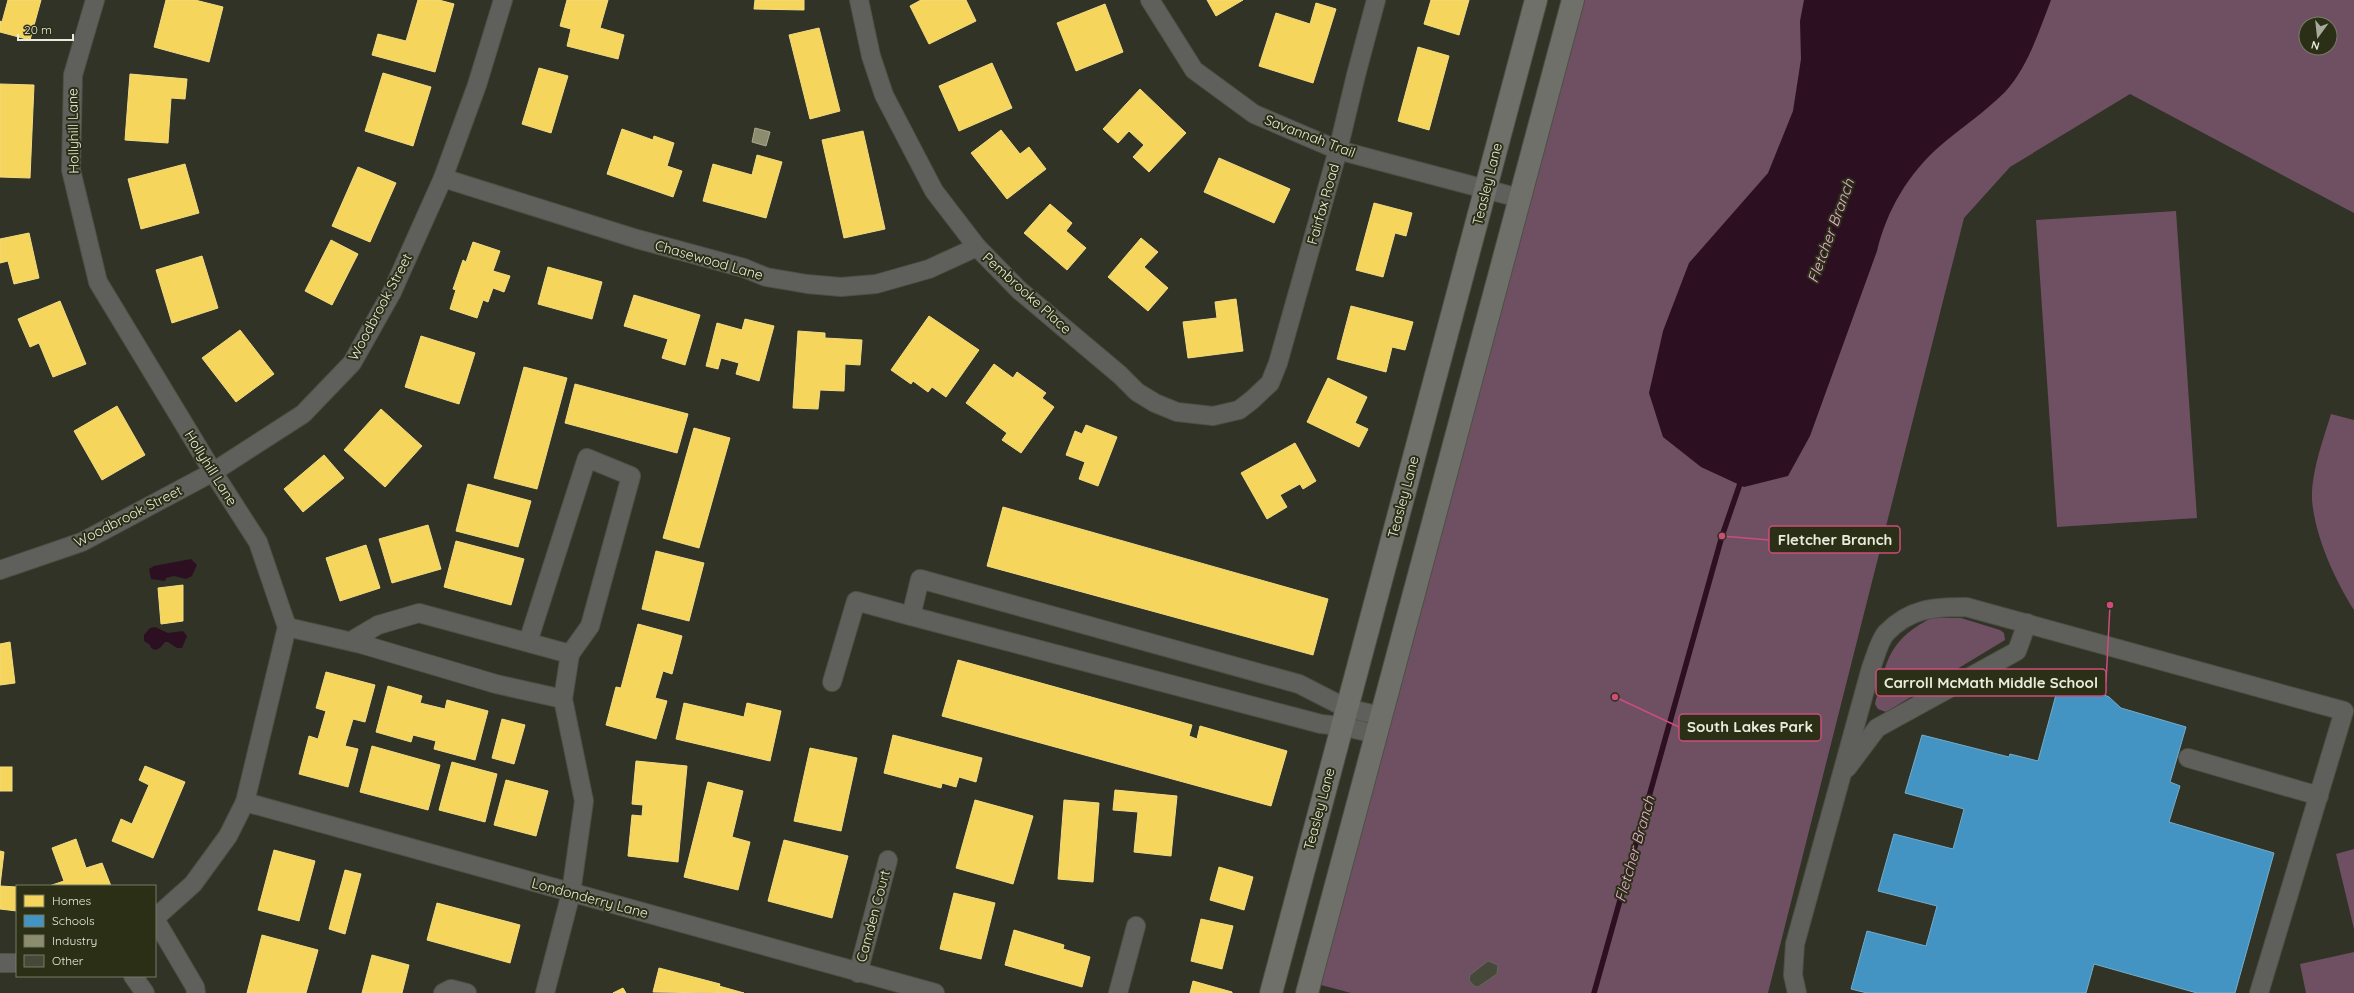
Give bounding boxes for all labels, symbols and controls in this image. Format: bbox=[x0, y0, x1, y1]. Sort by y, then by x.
scale bar bbox=[18, 16, 73, 42]
north arrow bbox=[2298, 16, 2338, 56]
text: 20 m bbox=[24, 22, 52, 37]
text: N bbox=[2310, 38, 2321, 53]
street label: Hollyhill Lane bbox=[63, 88, 83, 174]
street label: Savannah Trail bbox=[1262, 110, 1358, 162]
street label: Teasley Lane bbox=[1468, 141, 1506, 227]
street label: Fairfax Road bbox=[1303, 161, 1343, 247]
water label: Fletcher Branch bbox=[1803, 176, 1858, 285]
street label: Chasewood Lane bbox=[653, 236, 765, 284]
street label: Pembrooke Place bbox=[979, 248, 1075, 338]
street label: Woodbrook Street bbox=[344, 250, 416, 364]
street label: Hollyhill Lane bbox=[181, 427, 241, 509]
street label: Teasley Lane bbox=[1383, 454, 1423, 540]
street label: Woodbrook Street bbox=[71, 481, 185, 551]
callout: Fletcher Branch bbox=[1769, 526, 1900, 553]
text: Fletcher Branch bbox=[1778, 530, 1892, 549]
callout: Carroll McMath Middle School bbox=[1876, 669, 2106, 696]
text: Carroll McMath Middle School bbox=[1884, 673, 2098, 692]
callout: South Lakes Park bbox=[1679, 714, 1821, 741]
text: South Lakes Park bbox=[1687, 717, 1813, 736]
street label: Teasley Lane bbox=[1299, 766, 1339, 852]
water label: Fletcher Branch bbox=[1610, 793, 1659, 904]
street label: Camden Court bbox=[852, 868, 894, 964]
street label: Londonderry Lane bbox=[530, 874, 650, 922]
legend bbox=[16, 885, 156, 977]
text: Homes bbox=[52, 893, 92, 908]
text: Schools bbox=[52, 913, 95, 928]
text: Industry bbox=[52, 933, 97, 948]
text: Other bbox=[52, 953, 84, 968]

